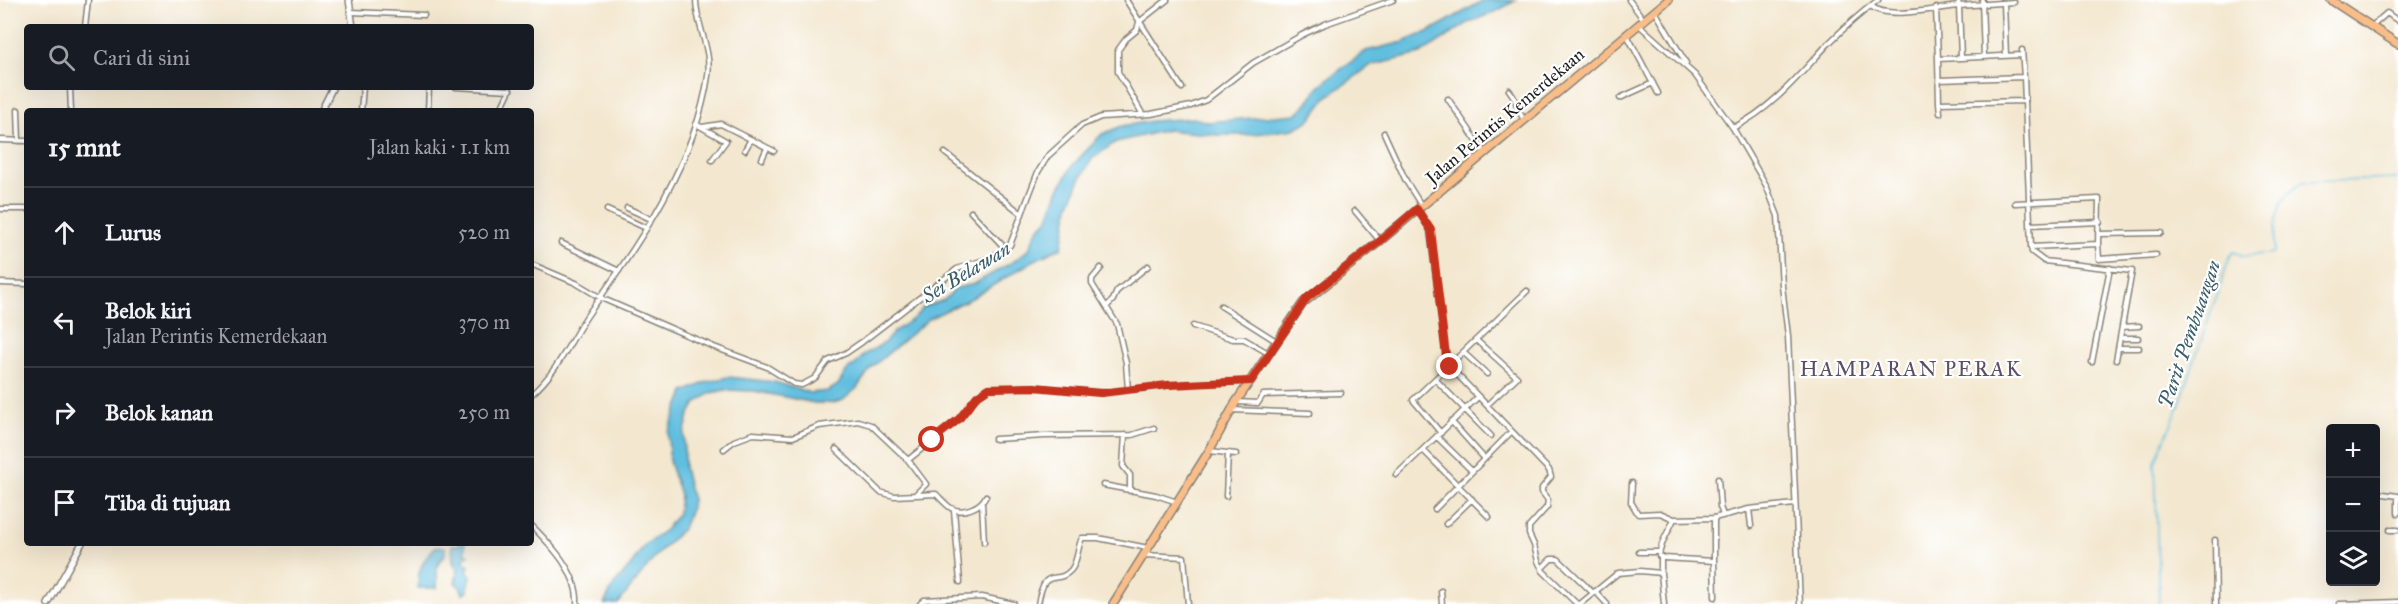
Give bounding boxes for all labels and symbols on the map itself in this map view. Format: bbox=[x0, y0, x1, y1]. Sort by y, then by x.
street label: Jalan Perintis Kemerdekaan bbox=[1420, 43, 1590, 191]
water label: Sei Belawan bbox=[916, 236, 1015, 308]
water label: Parit Pembuangan bbox=[2153, 257, 2226, 411]
route end bbox=[1436, 353, 1462, 379]
district label: HAMPARAN PERAK bbox=[1800, 356, 2022, 382]
route start bbox=[918, 426, 944, 452]

